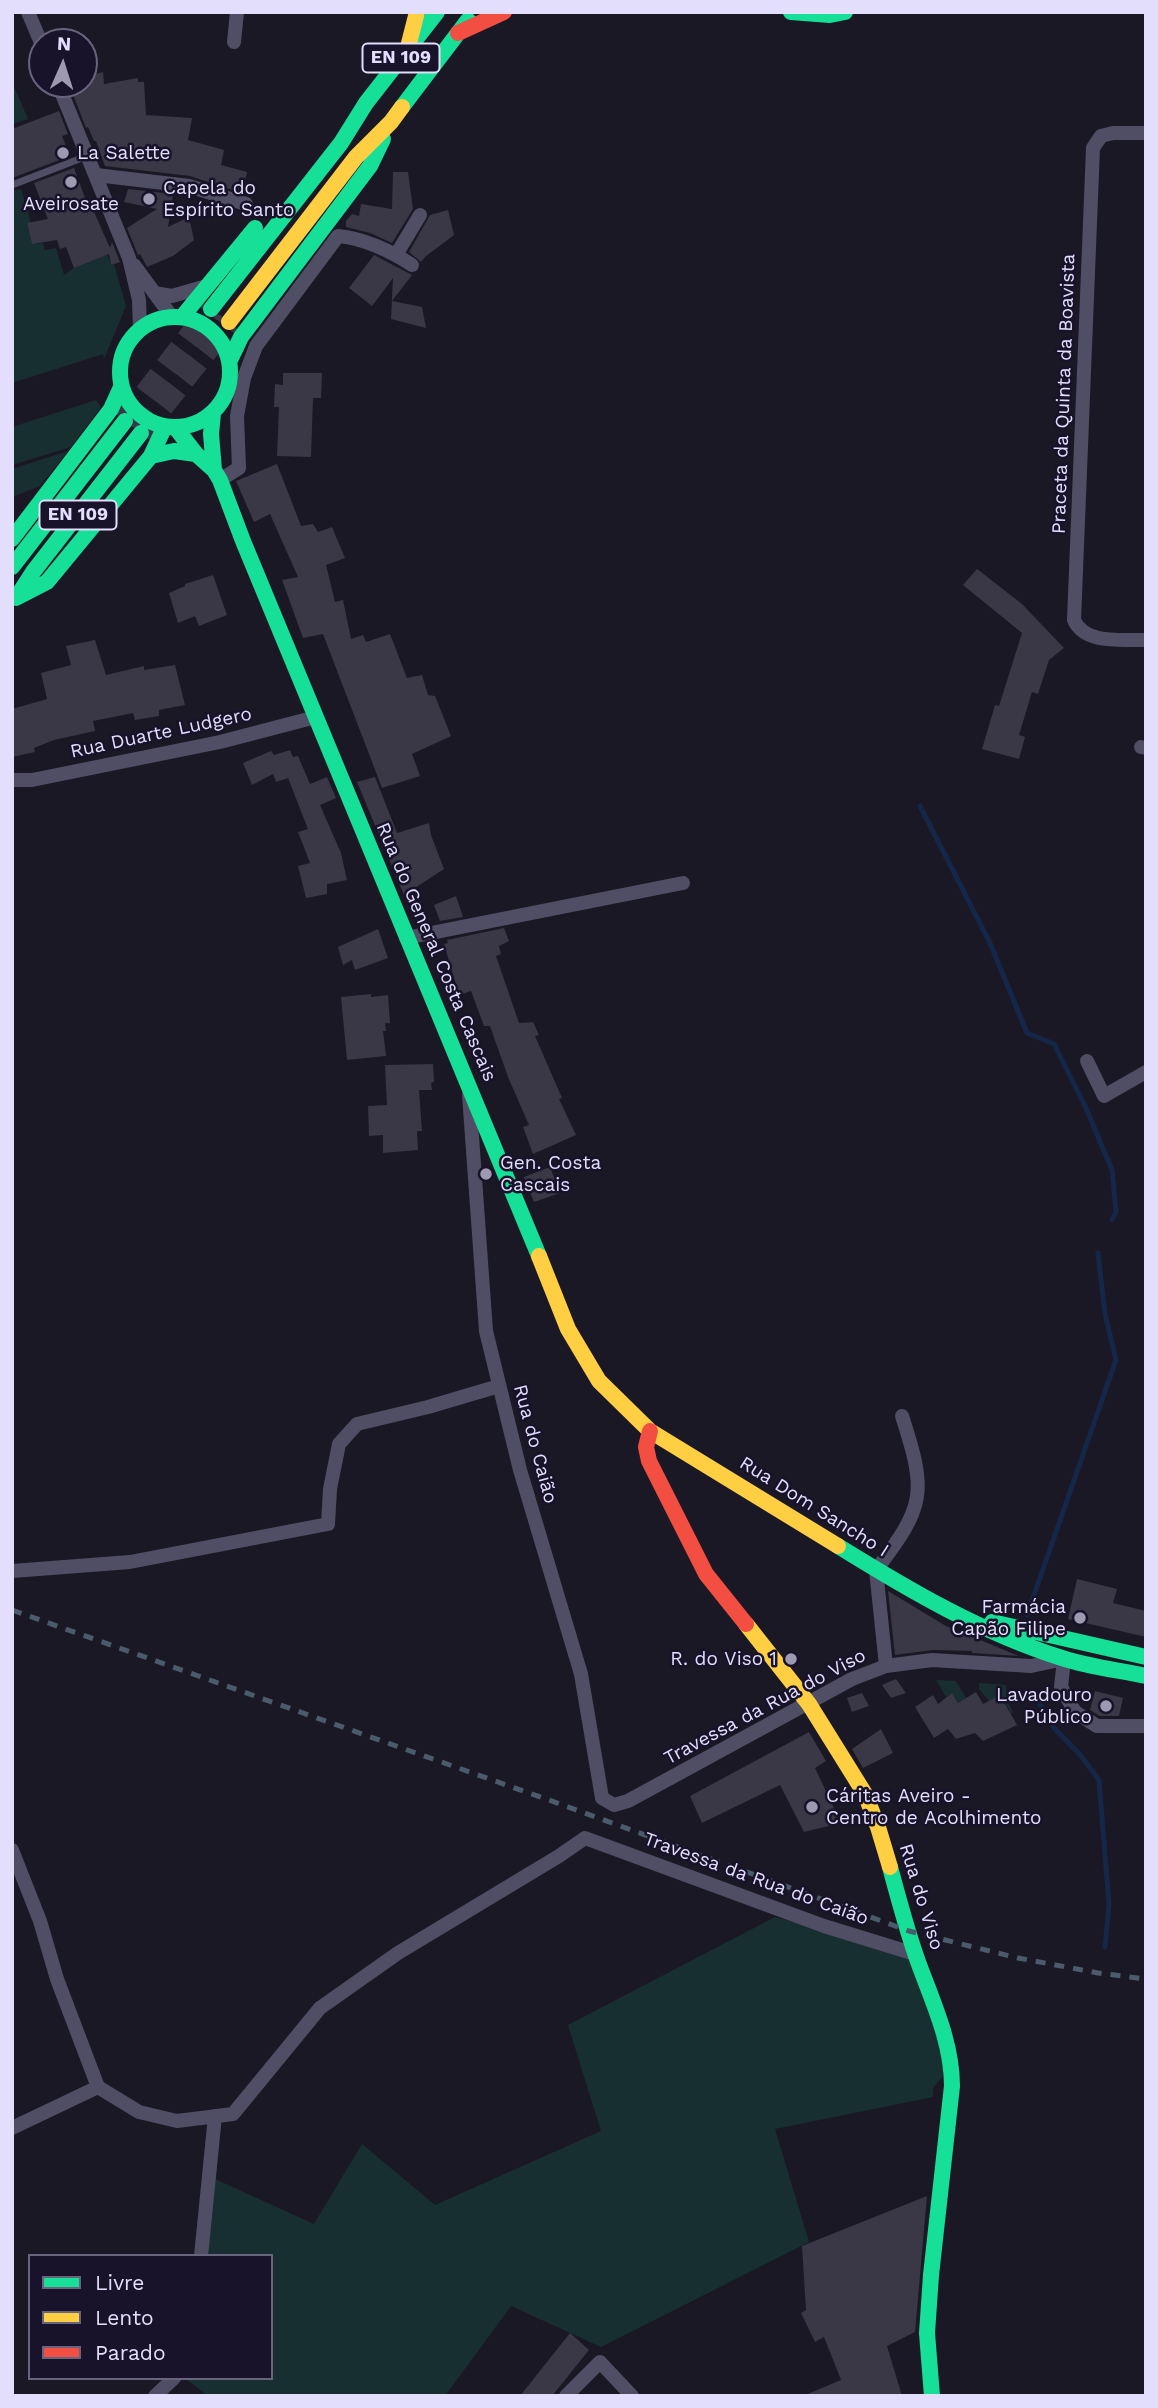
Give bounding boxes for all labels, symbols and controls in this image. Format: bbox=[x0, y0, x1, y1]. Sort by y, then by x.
north arrow bbox=[28, 28, 98, 98]
text: N bbox=[56, 32, 72, 55]
road number: EN 109 bbox=[362, 44, 440, 72]
place label: La Salette bbox=[77, 142, 170, 164]
marker: La Salette bbox=[55, 145, 71, 161]
marker: Aveirosate bbox=[63, 174, 79, 190]
place label: Capela do Espírito Santo bbox=[163, 177, 294, 221]
marker: Capela do Espírito Santo bbox=[141, 191, 157, 207]
place label: Aveirosate bbox=[23, 193, 119, 215]
street label: Praceta da Quinta da Boavista bbox=[1048, 254, 1080, 534]
road number: EN 109 bbox=[40, 500, 116, 530]
street label: Rua Duarte Ludgero bbox=[68, 703, 254, 763]
street label: Rua do General Costa Cascais bbox=[371, 819, 501, 1085]
place label: Gen. Costa Cascais bbox=[500, 1152, 601, 1196]
marker: Gen. Costa Cascais bbox=[478, 1166, 494, 1182]
street label: Rua do Caião bbox=[508, 1382, 562, 1506]
street label: Rua Dom Sancho I bbox=[735, 1452, 893, 1562]
place label: Farmácia Capão Filipe bbox=[951, 1596, 1066, 1640]
marker: Farmácia Capão Filipe bbox=[1072, 1610, 1088, 1626]
street label: Travessa da Rua do Viso bbox=[660, 1644, 870, 1770]
place label: R. do Viso 1 bbox=[670, 1648, 777, 1670]
marker: R. do Viso 1 bbox=[783, 1651, 799, 1667]
place label: Lavadouro Público bbox=[996, 1684, 1092, 1728]
marker: Lavadouro Público bbox=[1098, 1698, 1114, 1714]
place label: Cáritas Aveiro - Centro de Acolhimento bbox=[826, 1785, 1041, 1829]
marker: Cáritas Aveiro - Centro de Acolhimento bbox=[804, 1799, 820, 1815]
street label: Travessa da Rua do Caião bbox=[641, 1828, 871, 1930]
street label: Rua do Viso bbox=[894, 1841, 948, 1953]
legend bbox=[28, 2254, 273, 2380]
text: Livre bbox=[95, 2270, 144, 2295]
text: Lento bbox=[95, 2305, 154, 2330]
text: Parado bbox=[95, 2340, 166, 2365]

